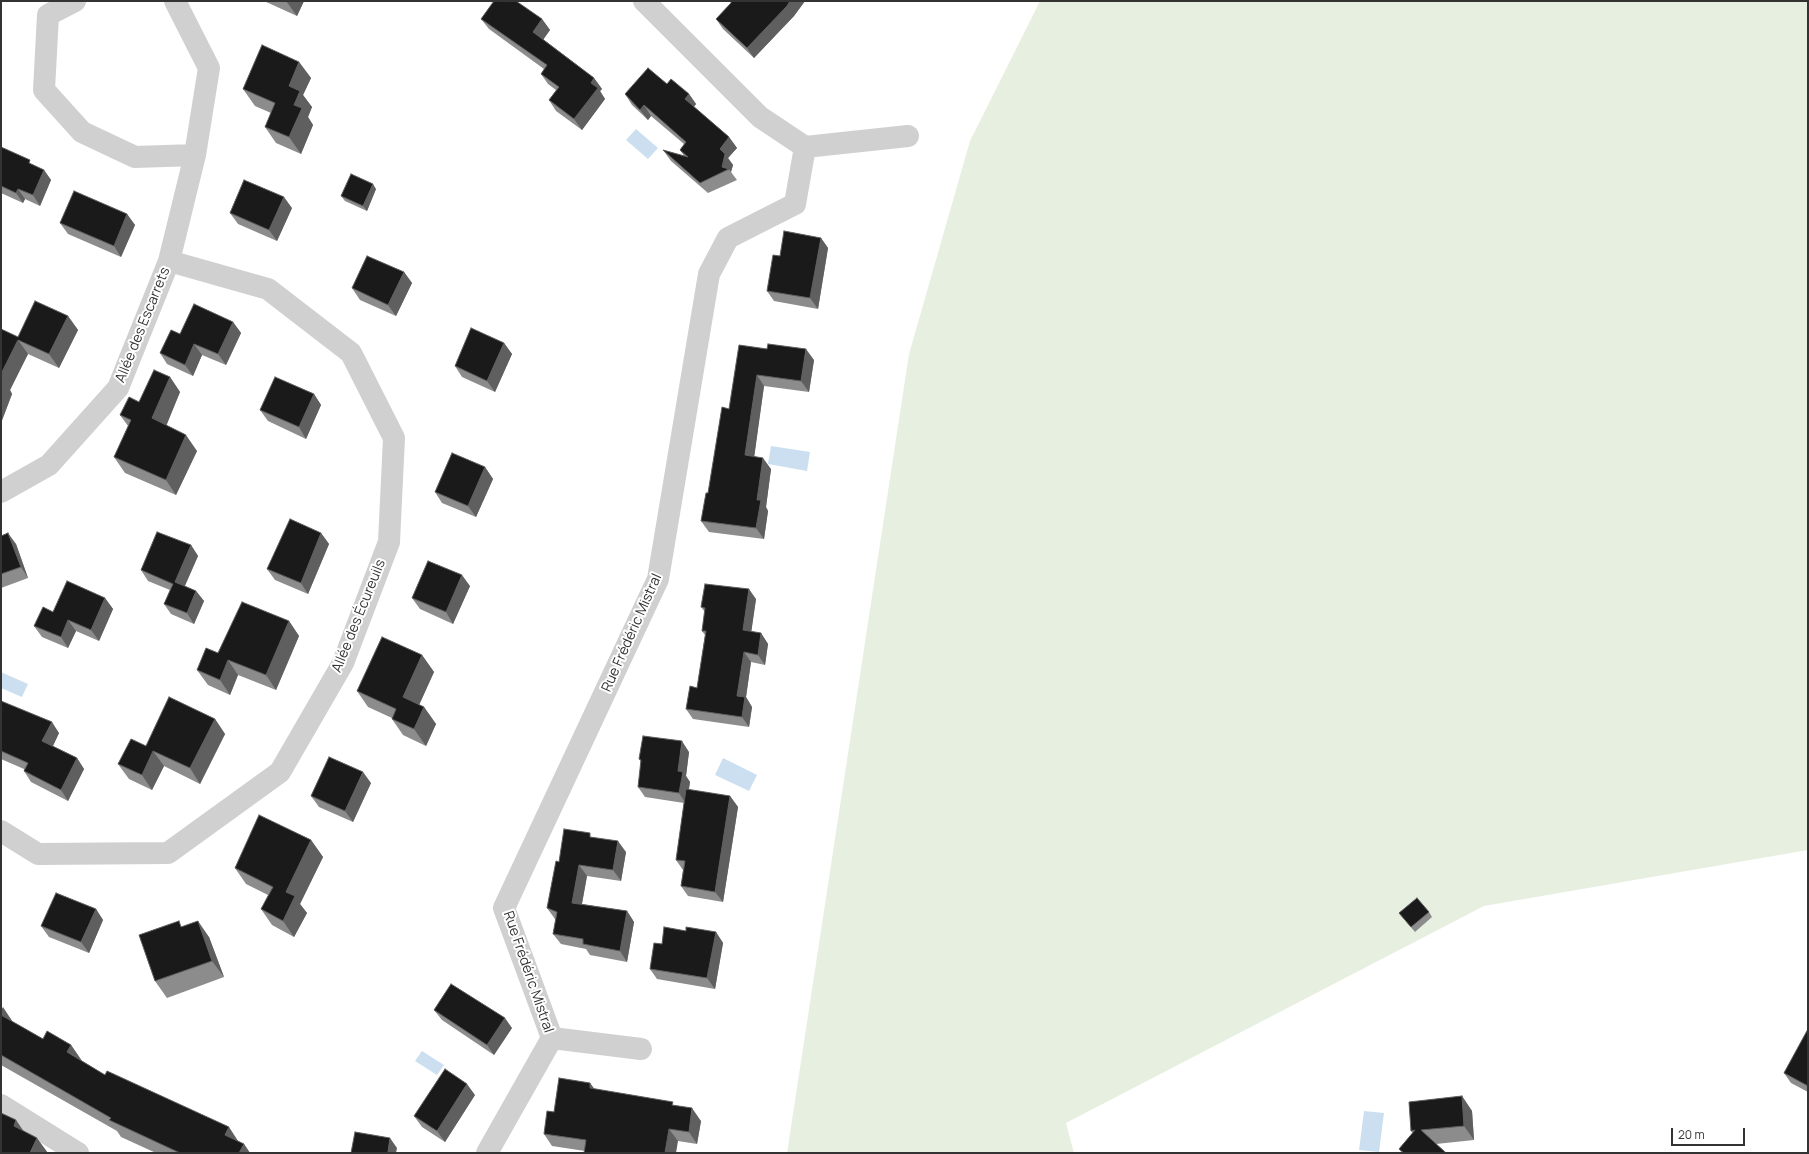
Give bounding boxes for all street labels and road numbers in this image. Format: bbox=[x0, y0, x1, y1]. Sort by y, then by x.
street label: Allée des Escarrets bbox=[112, 265, 174, 385]
street label: Allée des Écureuils bbox=[329, 557, 389, 675]
street label: Rue Frédéric Mistral bbox=[598, 571, 666, 695]
street label: Rue Frédéric Mistral bbox=[499, 909, 557, 1035]

